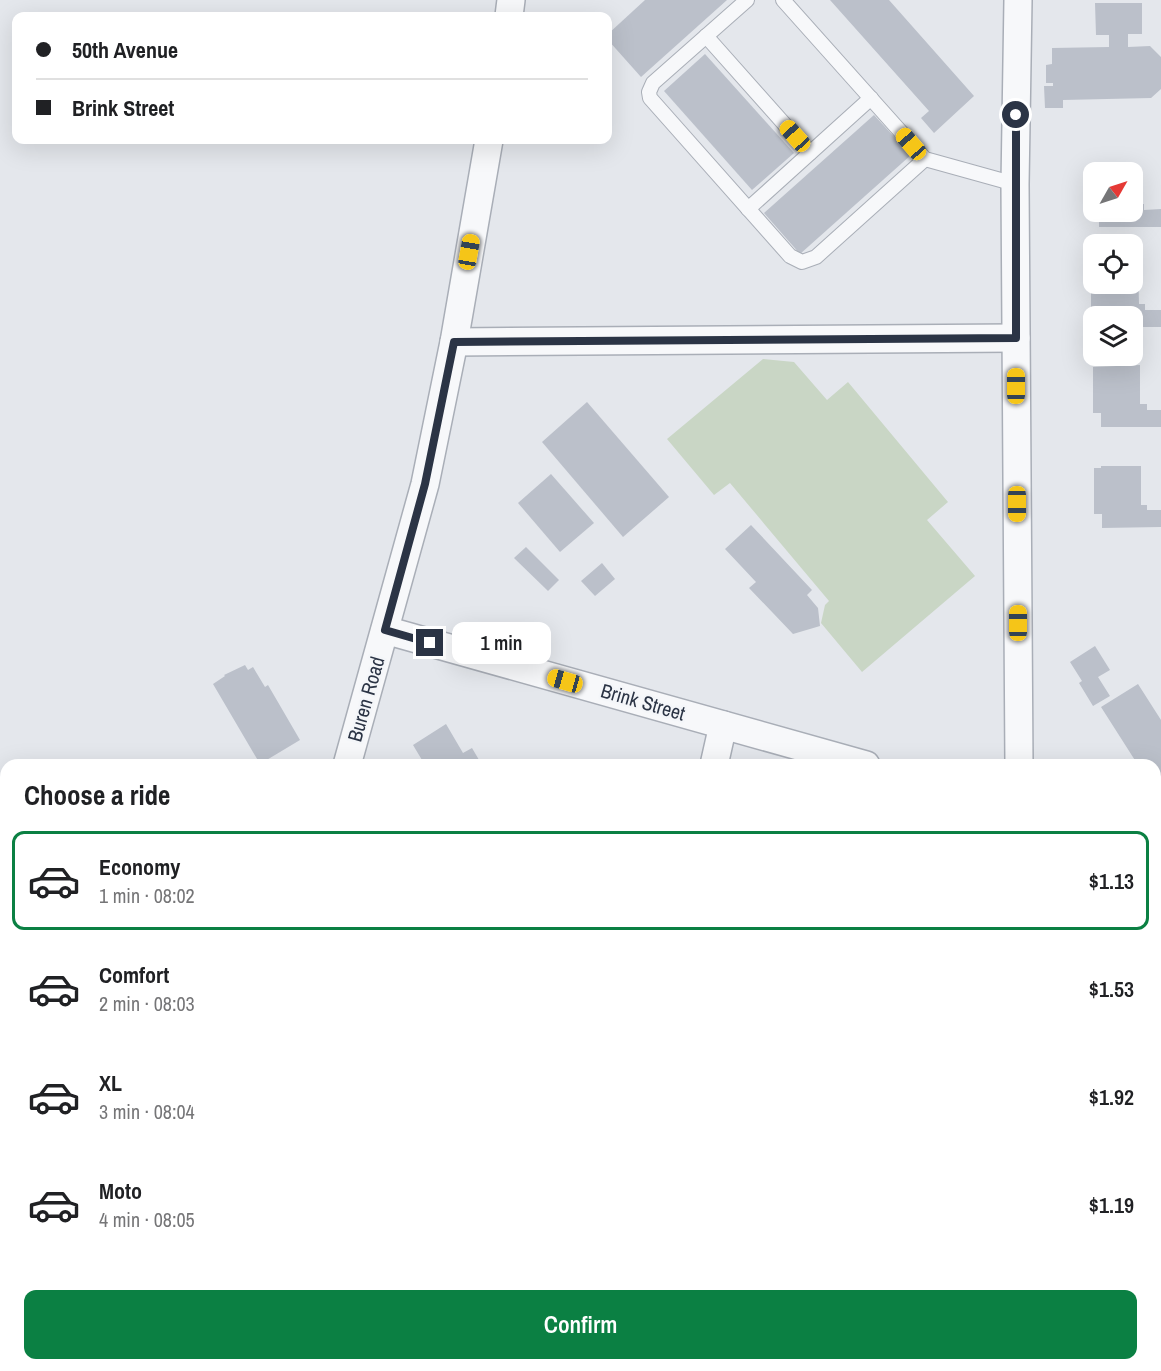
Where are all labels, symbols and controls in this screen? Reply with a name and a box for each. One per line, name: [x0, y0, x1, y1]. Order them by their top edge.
text: 50th Avenue: [72, 35, 178, 65]
text: Brink Street: [72, 93, 174, 123]
route start: [1002, 101, 1029, 128]
car: [776, 117, 814, 155]
car: [892, 125, 930, 163]
north arrow: [1083, 162, 1143, 222]
map controls: [1083, 162, 1143, 366]
car: [457, 233, 481, 271]
button: locate: [1083, 234, 1143, 294]
button: layers: [1083, 306, 1143, 366]
car: [1007, 368, 1025, 404]
car: [1008, 486, 1026, 522]
car: [1009, 605, 1027, 641]
callout: 1 min: [451, 622, 550, 664]
route end: [416, 629, 443, 656]
text: 1 min: [480, 629, 523, 656]
street label: Buren Road: [340, 653, 391, 745]
car: [545, 667, 585, 695]
street label: Brink Street: [598, 677, 689, 727]
text: Choose a ride: [24, 777, 170, 813]
text: Economy: [99, 852, 180, 882]
icon: car: [27, 854, 81, 908]
text: $1.13: [1089, 866, 1134, 896]
text: 1 min · 08:02: [99, 882, 195, 909]
text: Comfort: [99, 960, 169, 990]
icon: car: [27, 962, 81, 1016]
text: $1.53: [1089, 974, 1134, 1004]
text: 2 min · 08:03: [99, 990, 195, 1017]
text: XL: [99, 1068, 122, 1098]
icon: car: [27, 1070, 81, 1124]
text: $1.92: [1089, 1082, 1134, 1112]
text: 3 min · 08:04: [99, 1098, 195, 1125]
text: Moto: [99, 1176, 142, 1206]
icon: car: [27, 1178, 81, 1232]
text: $1.19: [1089, 1190, 1134, 1220]
text: 4 min · 08:05: [99, 1206, 195, 1233]
button: Confirm: [24, 1290, 1137, 1359]

